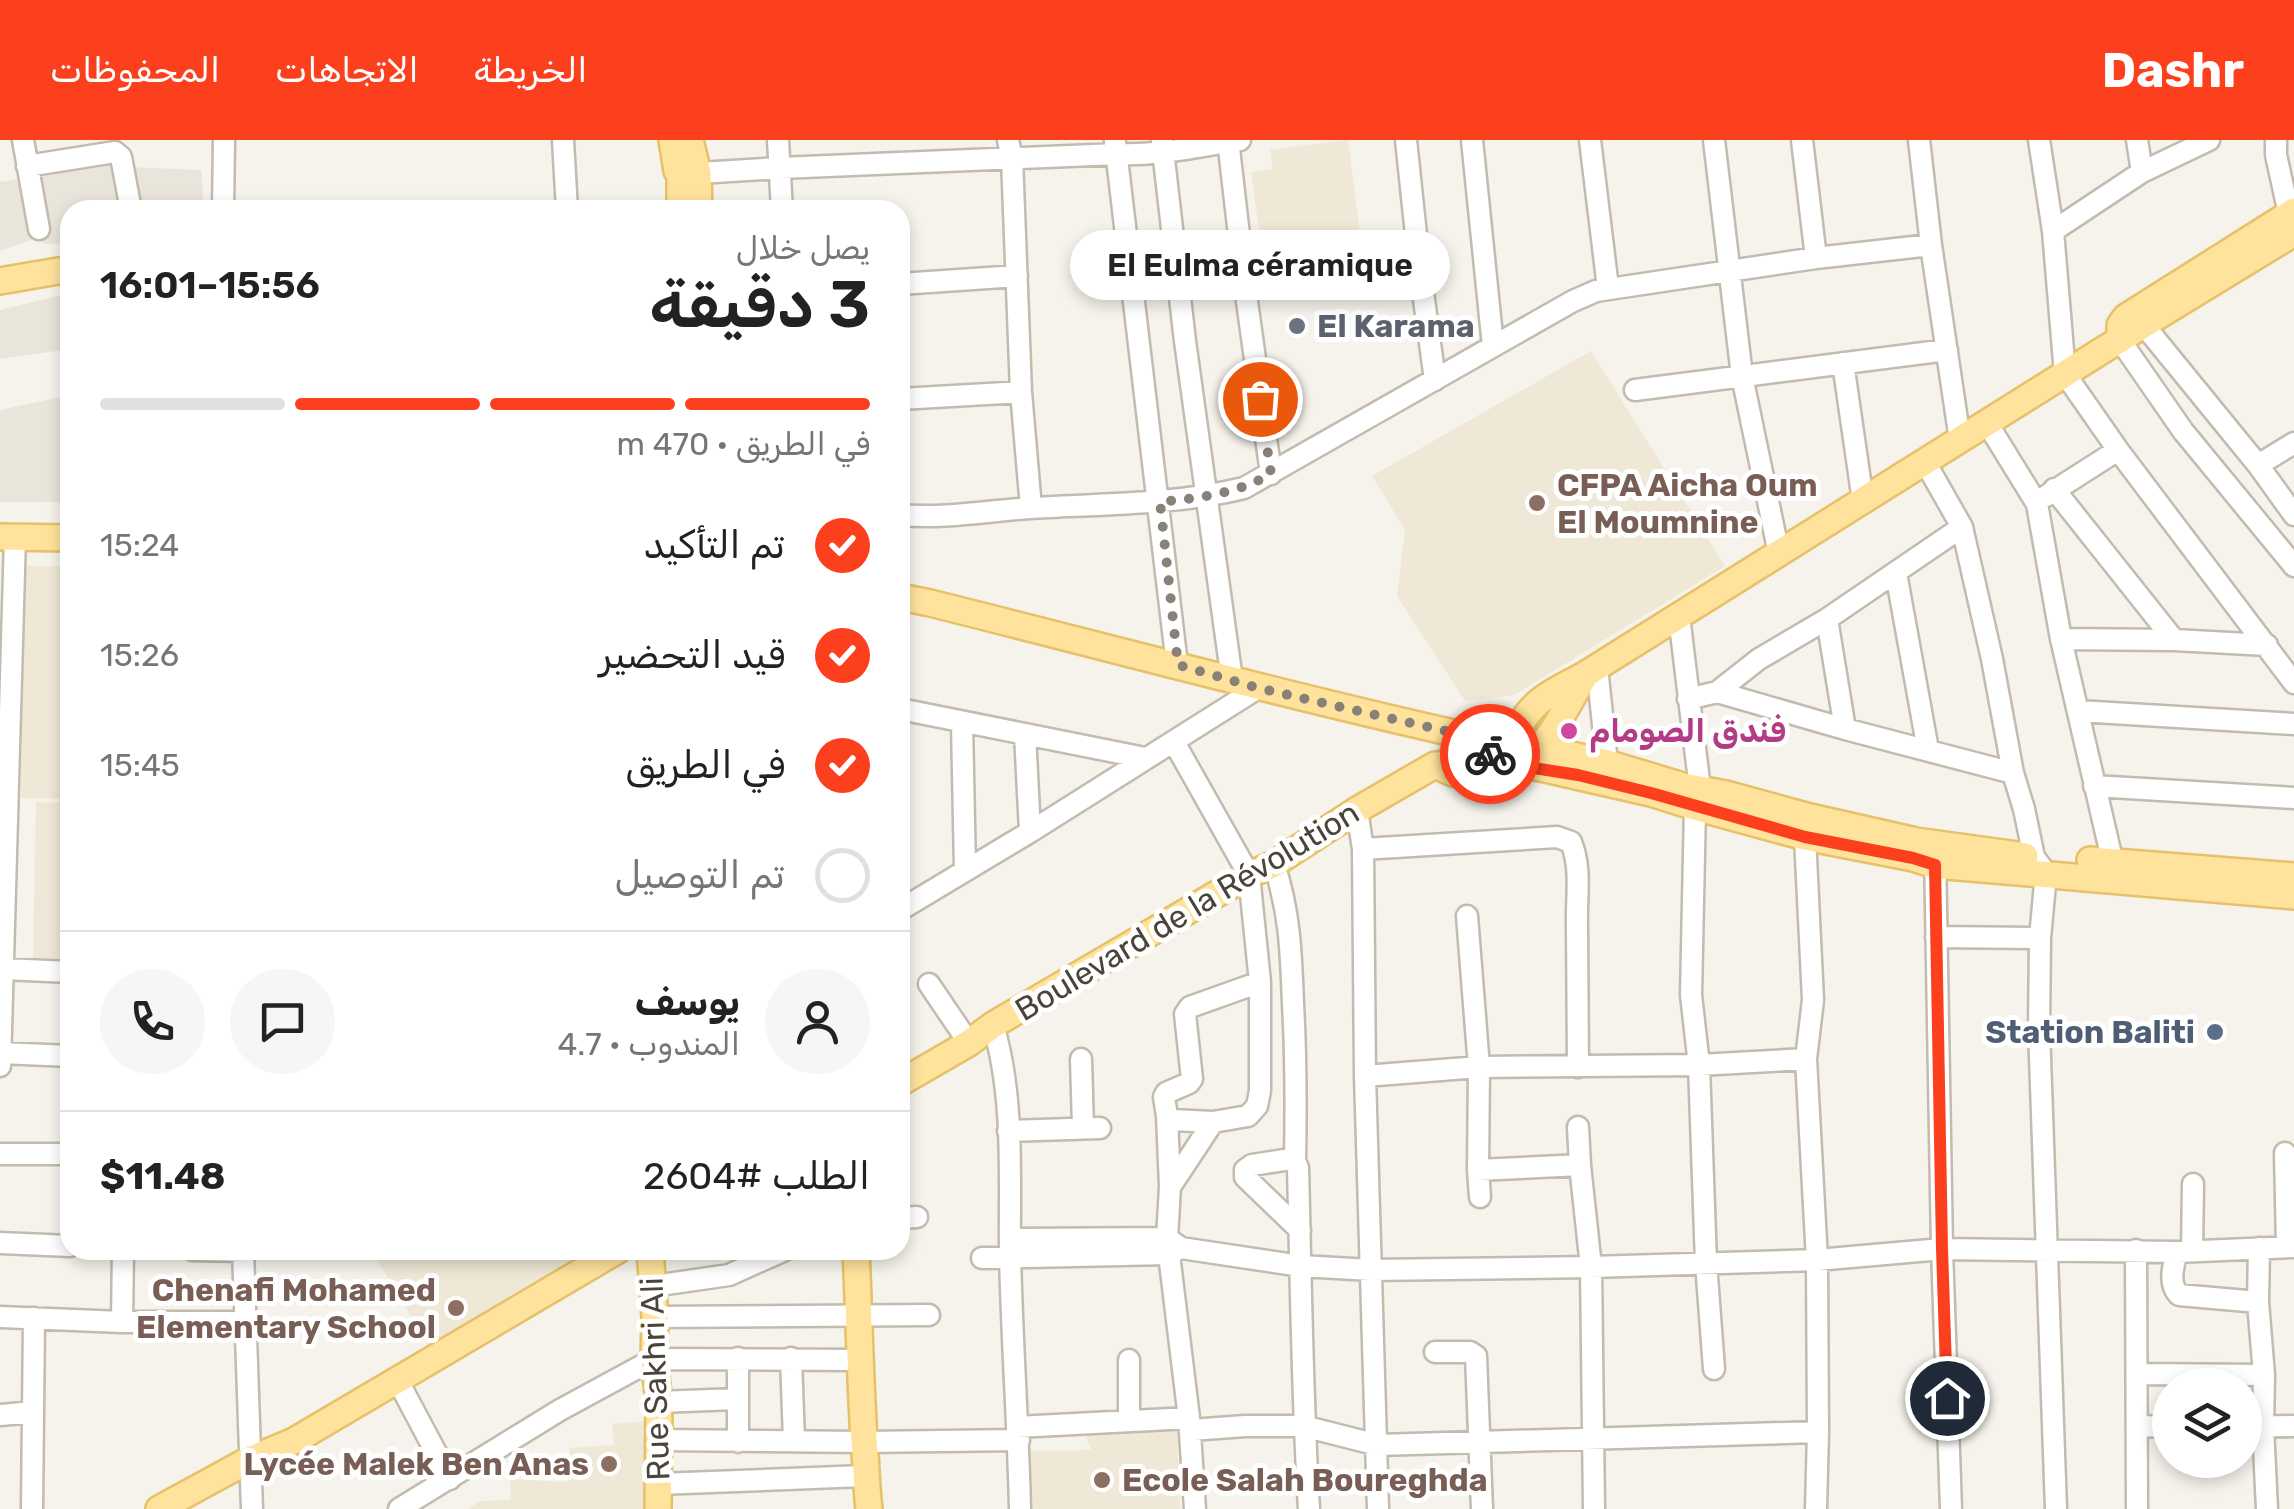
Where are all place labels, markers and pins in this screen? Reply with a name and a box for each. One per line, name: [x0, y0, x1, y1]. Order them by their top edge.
callout: El Eulma céramique: [1070, 229, 1450, 299]
place label: El Karama: [1317, 307, 1475, 345]
marker: El Karama: [1286, 315, 1308, 337]
pin: [1218, 357, 1303, 442]
place label: CFPA Aicha Oum El Moumnine: [1557, 466, 1818, 541]
marker: CFPA Aicha Oum El Moumnine: [1526, 492, 1548, 514]
place label: فندق الصومام: [1589, 712, 1786, 753]
marker: فندق الصومام: [1558, 720, 1580, 742]
place label: Station Baliti: [1985, 1013, 2195, 1051]
marker: Station Baliti: [2204, 1021, 2226, 1043]
place label: Chenafi Mohamed Elementary School: [136, 1271, 436, 1346]
marker: Chenafi Mohamed Elementary School: [445, 1297, 467, 1319]
pin: [1905, 1356, 1990, 1441]
place label: Lycée Malek Ben Anas: [243, 1445, 589, 1483]
marker: Lycée Malek Ben Anas: [598, 1453, 620, 1475]
place label: Ecole Salah Boureghda: [1122, 1461, 1488, 1499]
marker: Ecole Salah Boureghda: [1091, 1469, 1113, 1491]

